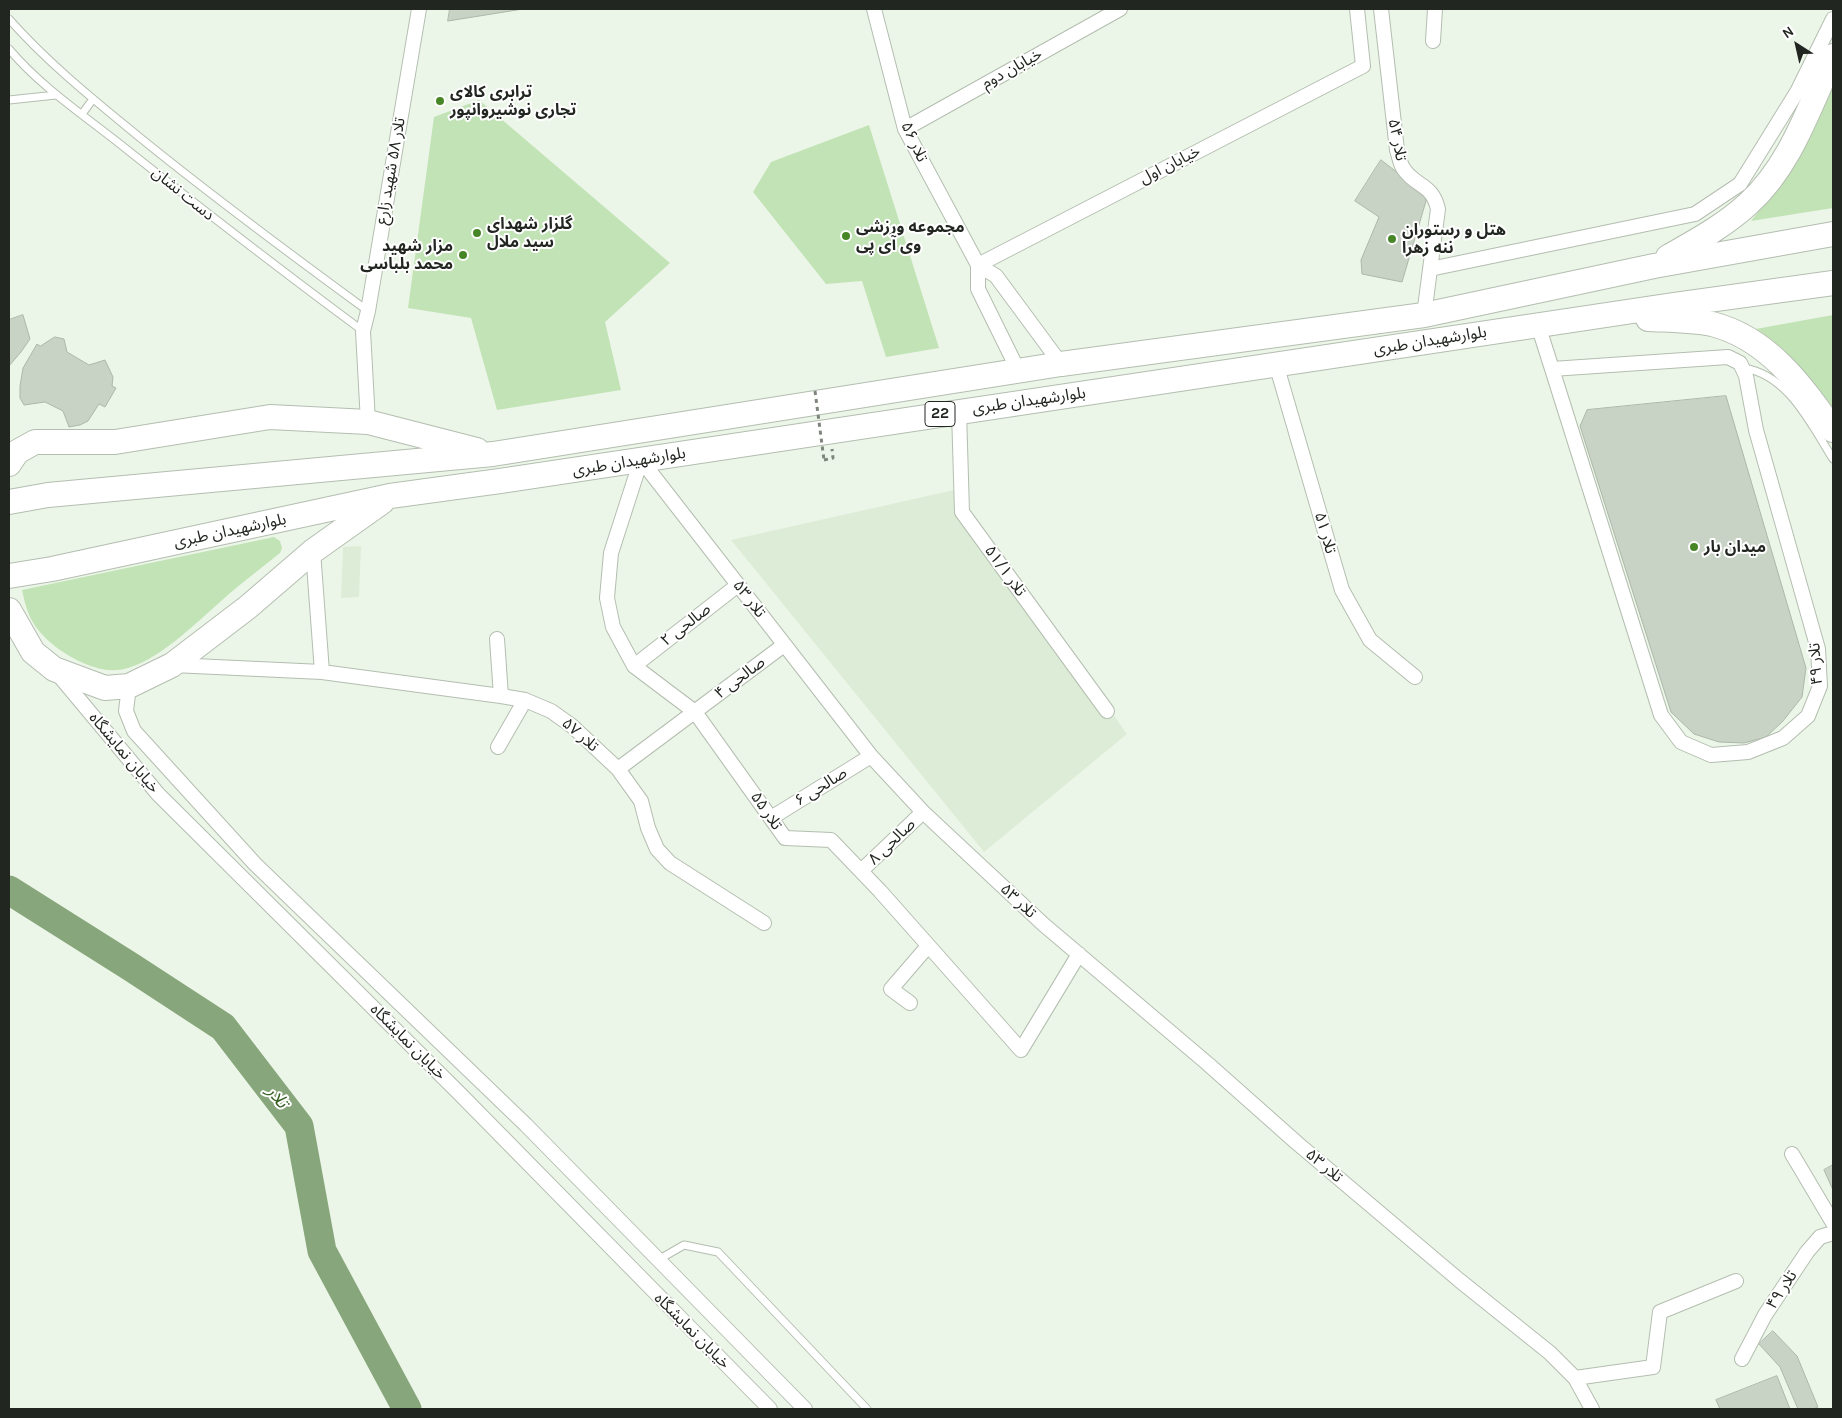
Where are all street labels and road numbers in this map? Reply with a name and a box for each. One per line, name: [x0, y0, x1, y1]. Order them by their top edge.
street label: خیابان دوم: [978, 45, 1046, 93]
street label: تلار ۵۸ شهید زارع: [372, 116, 410, 226]
street label: تلار ۵۴: [1384, 117, 1410, 163]
street label: تلار ۵۶: [896, 119, 932, 165]
street label: خیابان اول: [1136, 141, 1204, 189]
street label: دست نشان: [148, 163, 218, 225]
street label: بلوارشهیدان طبری: [1372, 323, 1488, 359]
street label: بلوارشهیدان طبری: [971, 384, 1087, 418]
road number: 22: [925, 402, 955, 426]
street label: بلوارشهیدان طبری: [571, 444, 687, 480]
street label: بلوارشهیدان طبری: [172, 510, 288, 552]
street label: تلار ۵۱: [1310, 510, 1340, 556]
street label: تلار ۵۱/۱: [980, 542, 1030, 600]
street label: تلار ۵۳: [728, 576, 770, 622]
street label: صالحی ۲: [657, 600, 715, 650]
street label: تلار ۴۹: [1805, 642, 1827, 686]
street label: صالحی ۴: [711, 653, 769, 703]
street label: خیابان نمایشگاه: [85, 709, 163, 797]
street label: تلار ۵۷: [558, 714, 602, 756]
street label: صالحی ۶: [791, 763, 851, 811]
street label: تلار ۵۵: [746, 788, 786, 834]
street label: صالحی ۸: [864, 815, 920, 869]
street label: تلار ۵۳: [996, 880, 1040, 922]
street label: خیابان نمایشگاه: [366, 1000, 450, 1084]
street label: تلار ۵۳: [1302, 1145, 1346, 1187]
street label: تلار ۴۹: [1762, 1267, 1802, 1313]
street label: خیابان نمایشگاه: [650, 1289, 734, 1373]

